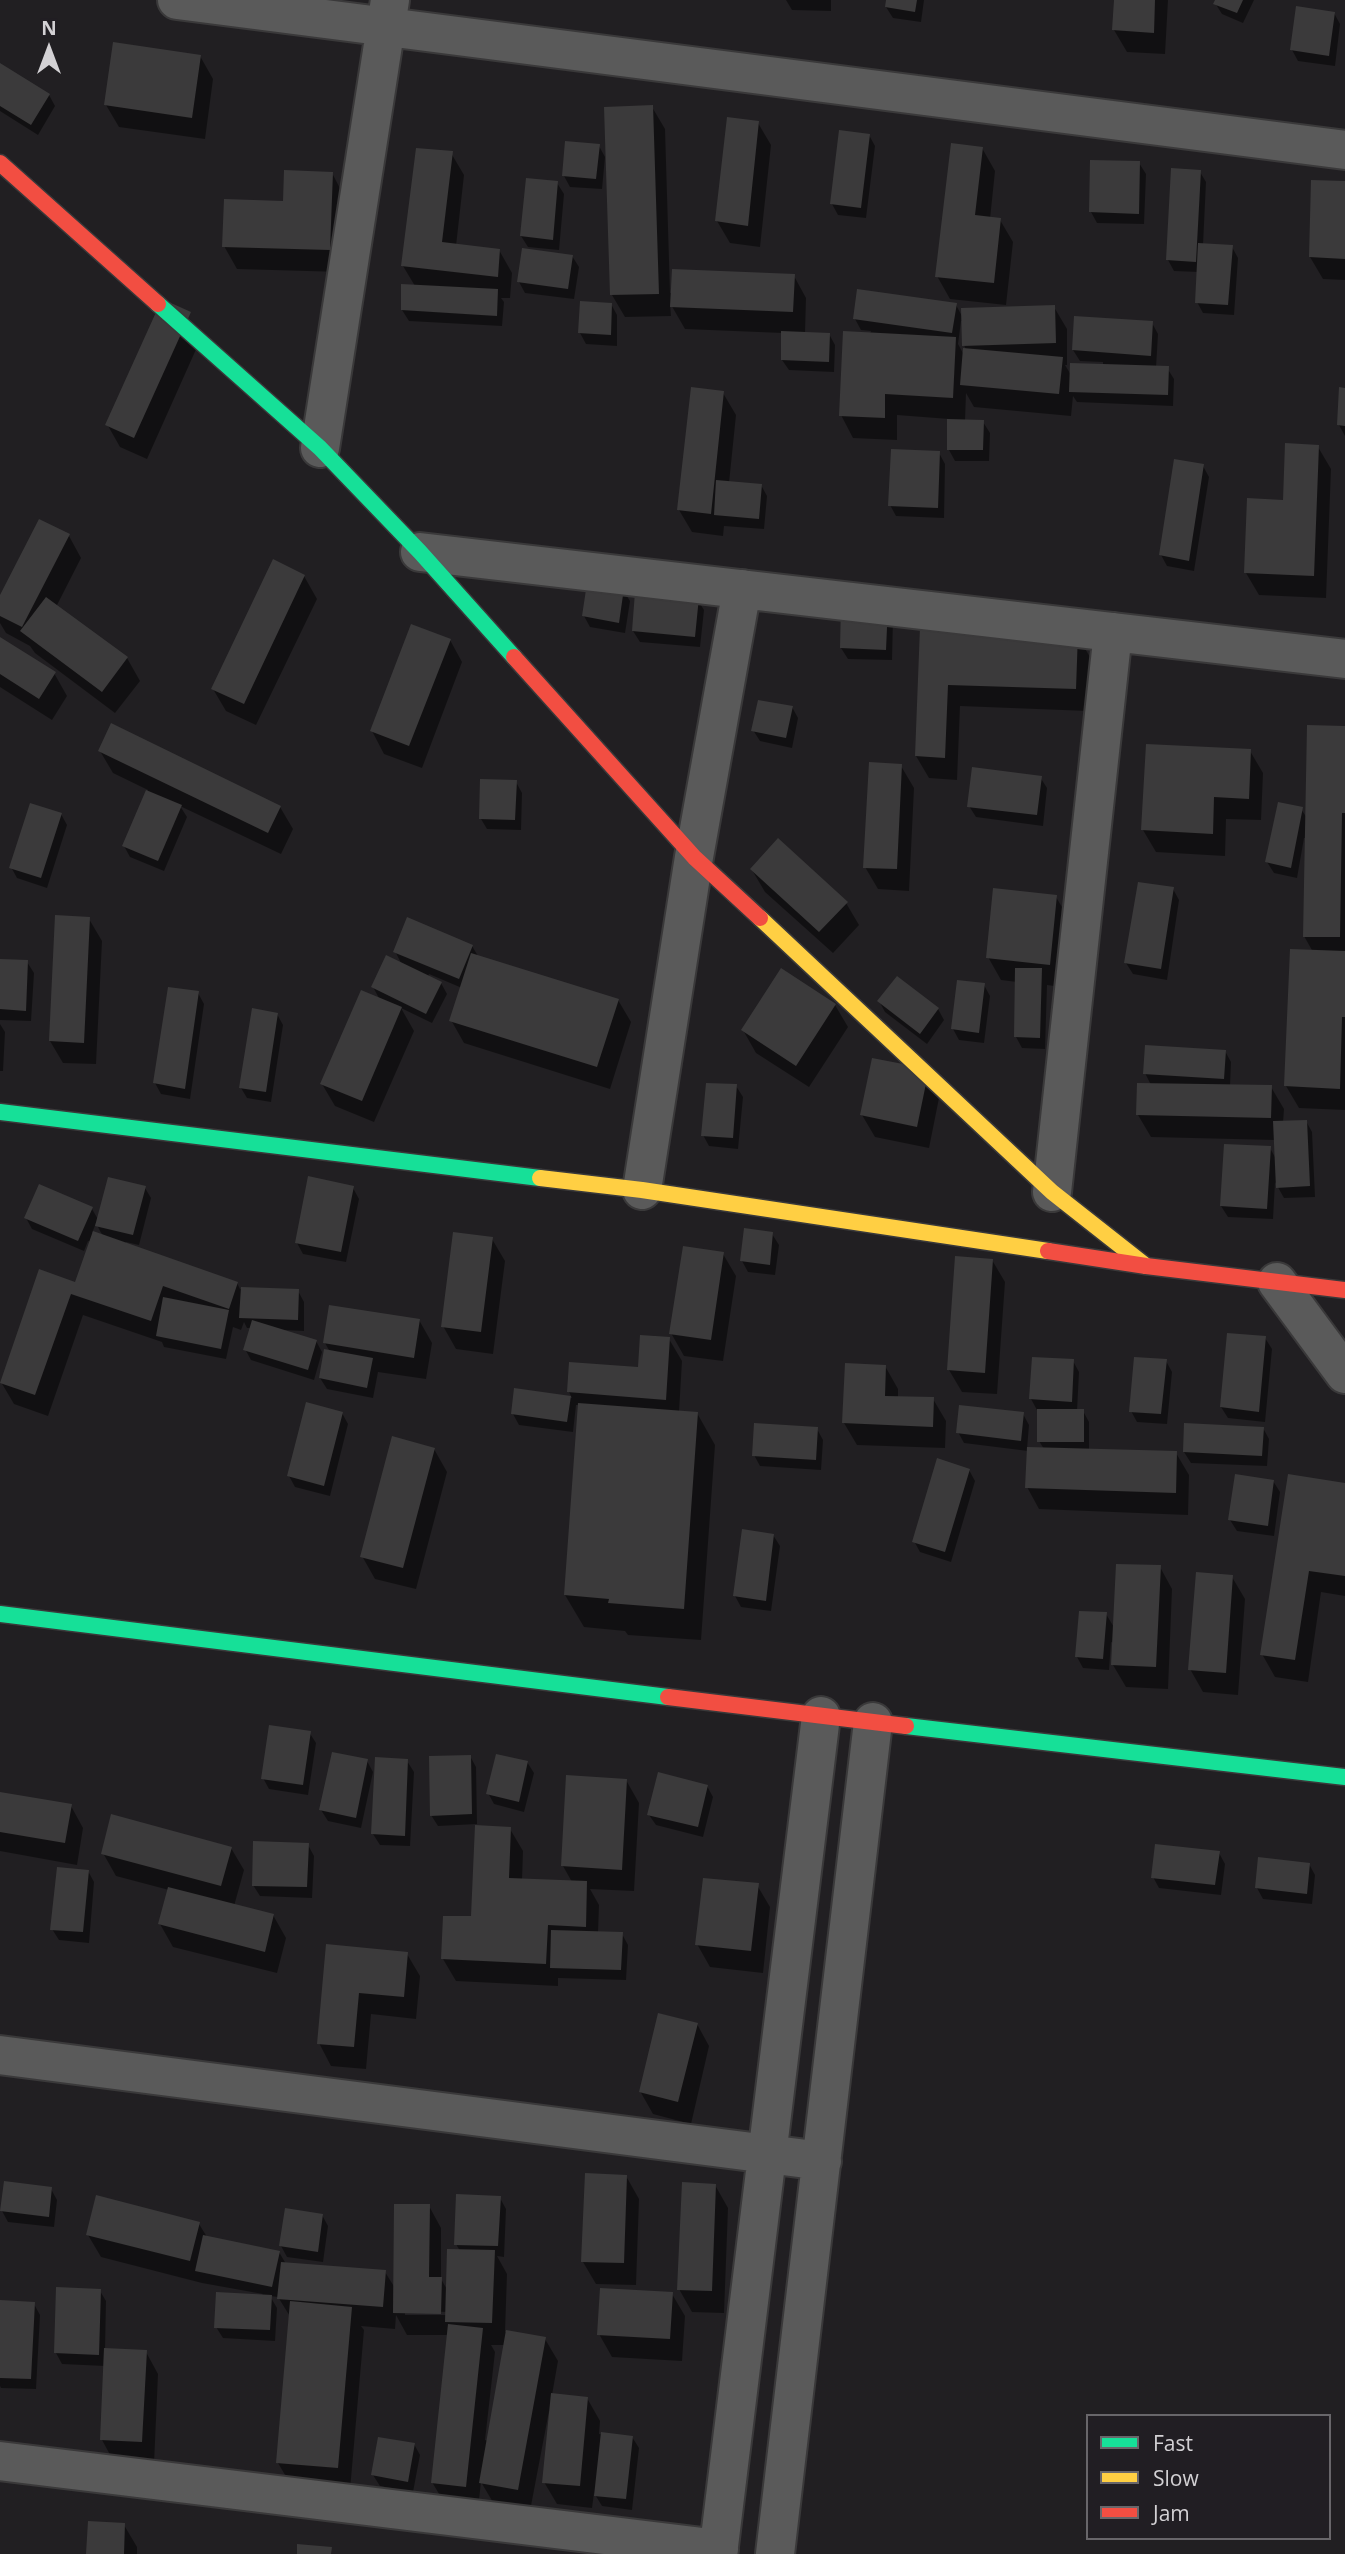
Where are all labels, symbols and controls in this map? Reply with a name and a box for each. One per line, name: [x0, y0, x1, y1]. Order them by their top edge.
north arrow: [14, 14, 84, 84]
text: N: [41, 15, 57, 41]
legend: [1086, 2414, 1331, 2540]
text: Fast: [1153, 2429, 1193, 2457]
text: Slow: [1153, 2464, 1199, 2492]
text: Jam: [1153, 2499, 1190, 2527]

